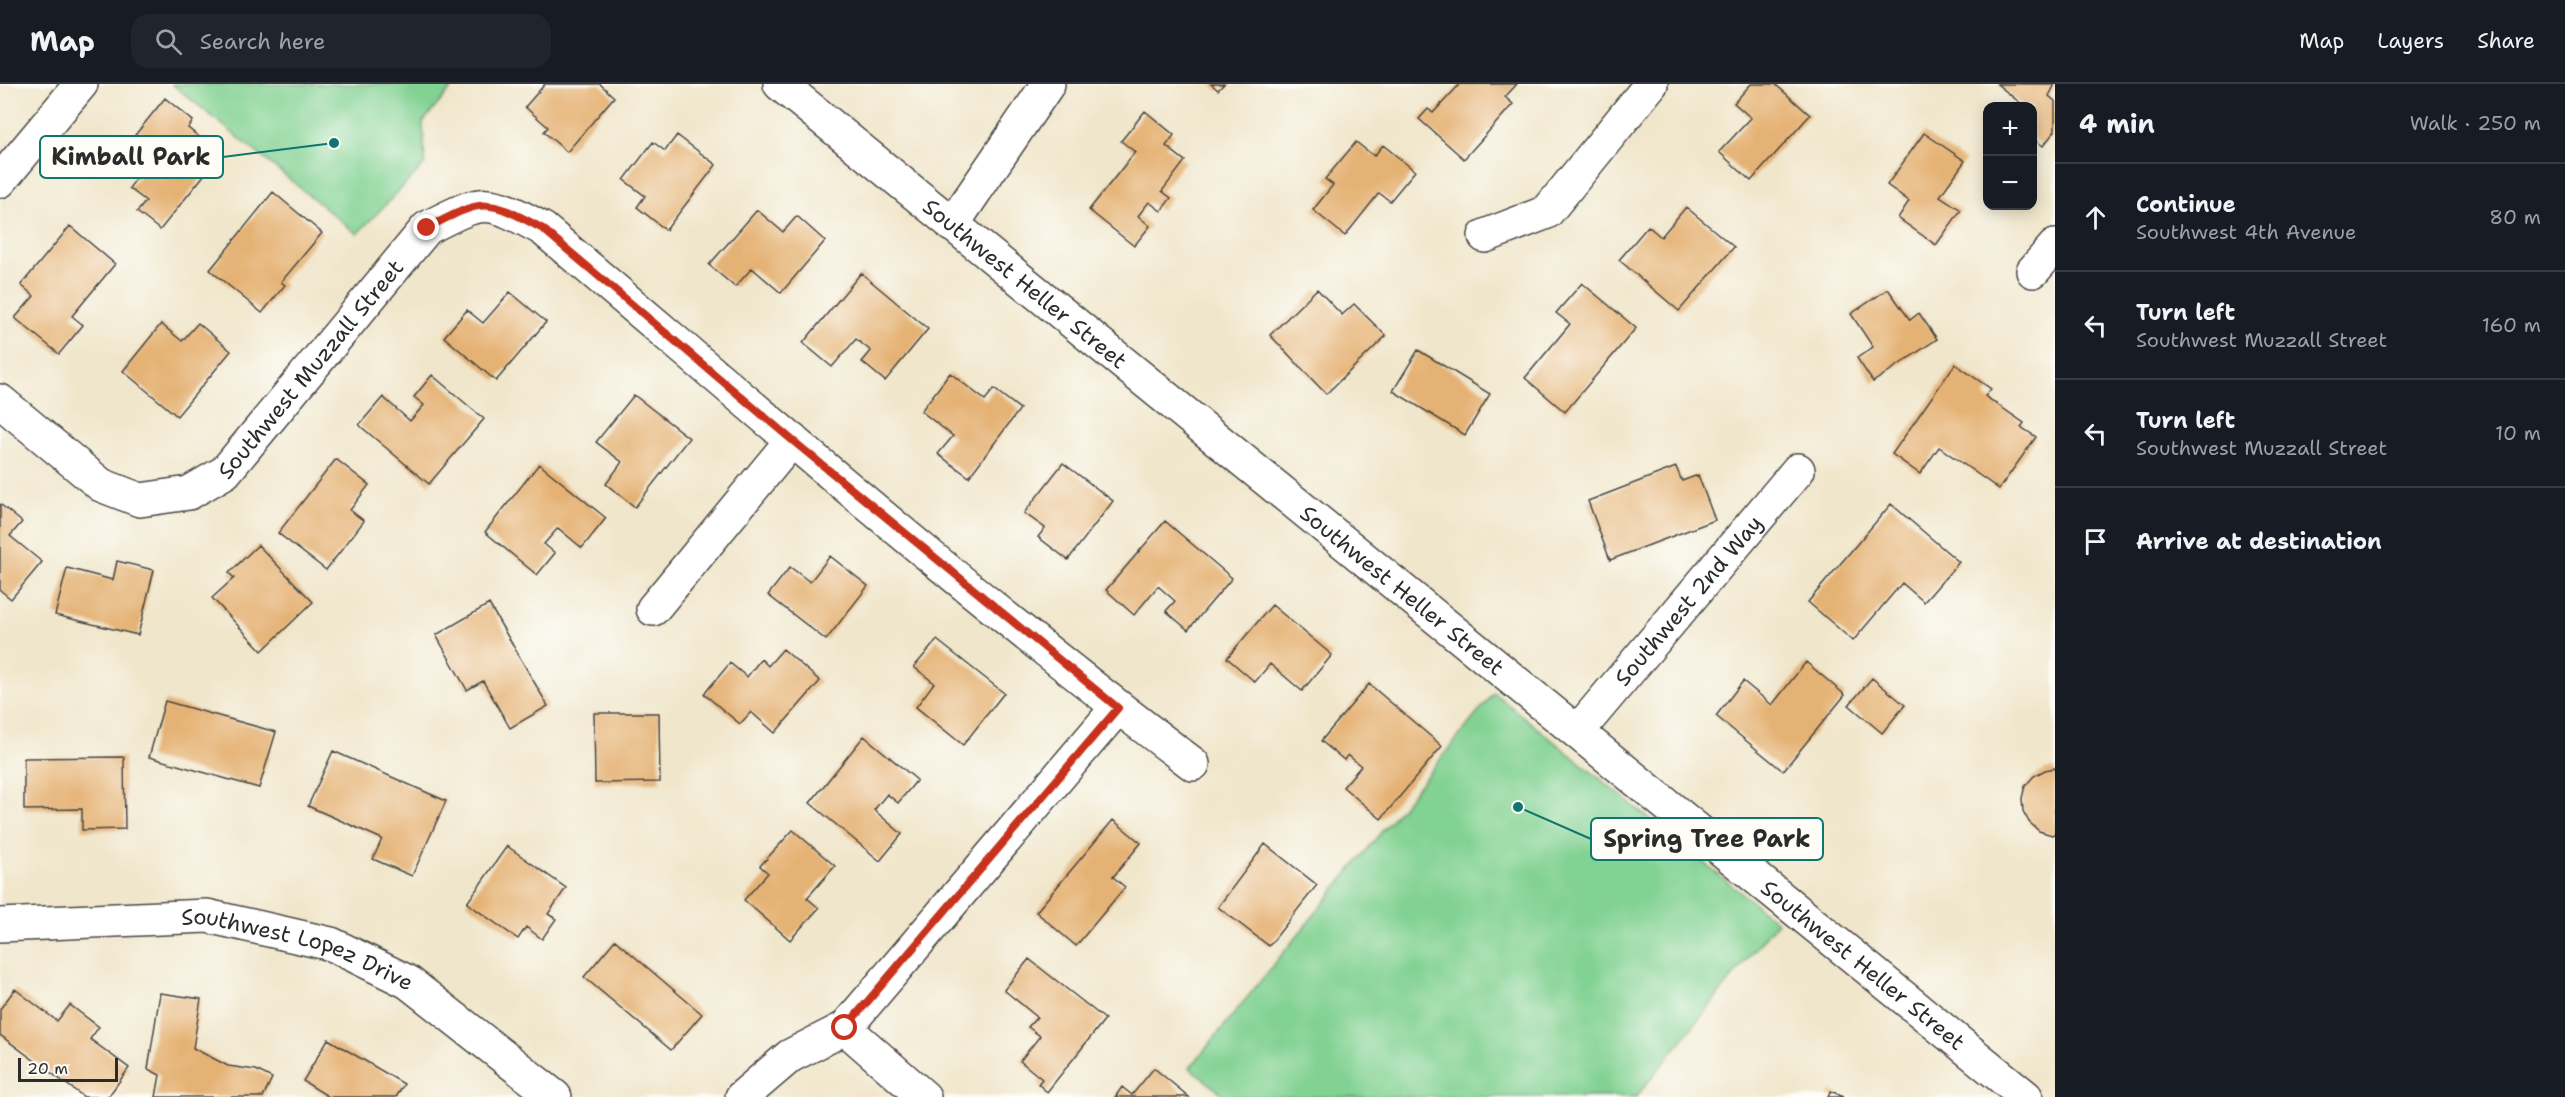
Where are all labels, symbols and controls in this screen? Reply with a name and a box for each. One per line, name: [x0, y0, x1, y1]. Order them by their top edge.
search box: [131, 14, 551, 68]
text: Map: [30, 22, 95, 60]
icon: search: [152, 25, 185, 58]
text: Search here: [200, 27, 325, 56]
text: Map: [2299, 27, 2344, 55]
text: Layers: [2377, 27, 2444, 55]
text: Share: [2477, 27, 2535, 55]
map controls: [1983, 102, 2037, 210]
button: +: [1983, 102, 2037, 156]
text: 4 min: [2079, 106, 2155, 141]
text: Walk · 250 m: [2410, 110, 2541, 136]
callout: Kimball Park: [40, 136, 223, 178]
text: Kimball Park: [51, 141, 211, 173]
button: −: [1983, 156, 2037, 210]
text: Continue: [2136, 190, 2236, 219]
street label: Southwest Heller Street: [917, 192, 1133, 375]
icon: ahead: [2079, 201, 2112, 234]
text: 80 m: [2489, 204, 2541, 230]
route end: [413, 214, 439, 240]
text: Southwest 4th Avenue: [2136, 219, 2356, 245]
street label: Southwest Muzzall Street: [211, 254, 410, 485]
text: Turn left: [2136, 298, 2235, 327]
icon: left: [2079, 309, 2112, 342]
text: 160 m: [2482, 312, 2541, 338]
text: Southwest Muzzall Street: [2136, 327, 2387, 353]
text: Turn left: [2136, 406, 2235, 435]
icon: left: [2079, 417, 2112, 450]
text: 10 m: [2495, 420, 2541, 446]
text: Southwest Muzzall Street: [2136, 435, 2387, 461]
street label: Southwest Heller Street: [1294, 499, 1510, 682]
street label: Southwest 2nd Way: [1608, 509, 1769, 692]
icon: arrive: [2079, 525, 2112, 558]
text: Arrive at destination: [2136, 527, 2382, 556]
callout: Spring Tree Park: [1591, 818, 1823, 860]
text: Spring Tree Park: [1603, 823, 1811, 855]
street label: Southwest Heller Street: [1755, 873, 1971, 1057]
street label: Southwest Lopez Drive: [181, 902, 418, 997]
route start: [831, 1014, 857, 1040]
scale bar: [18, 1055, 118, 1082]
text: 20 m: [27, 1058, 68, 1079]

